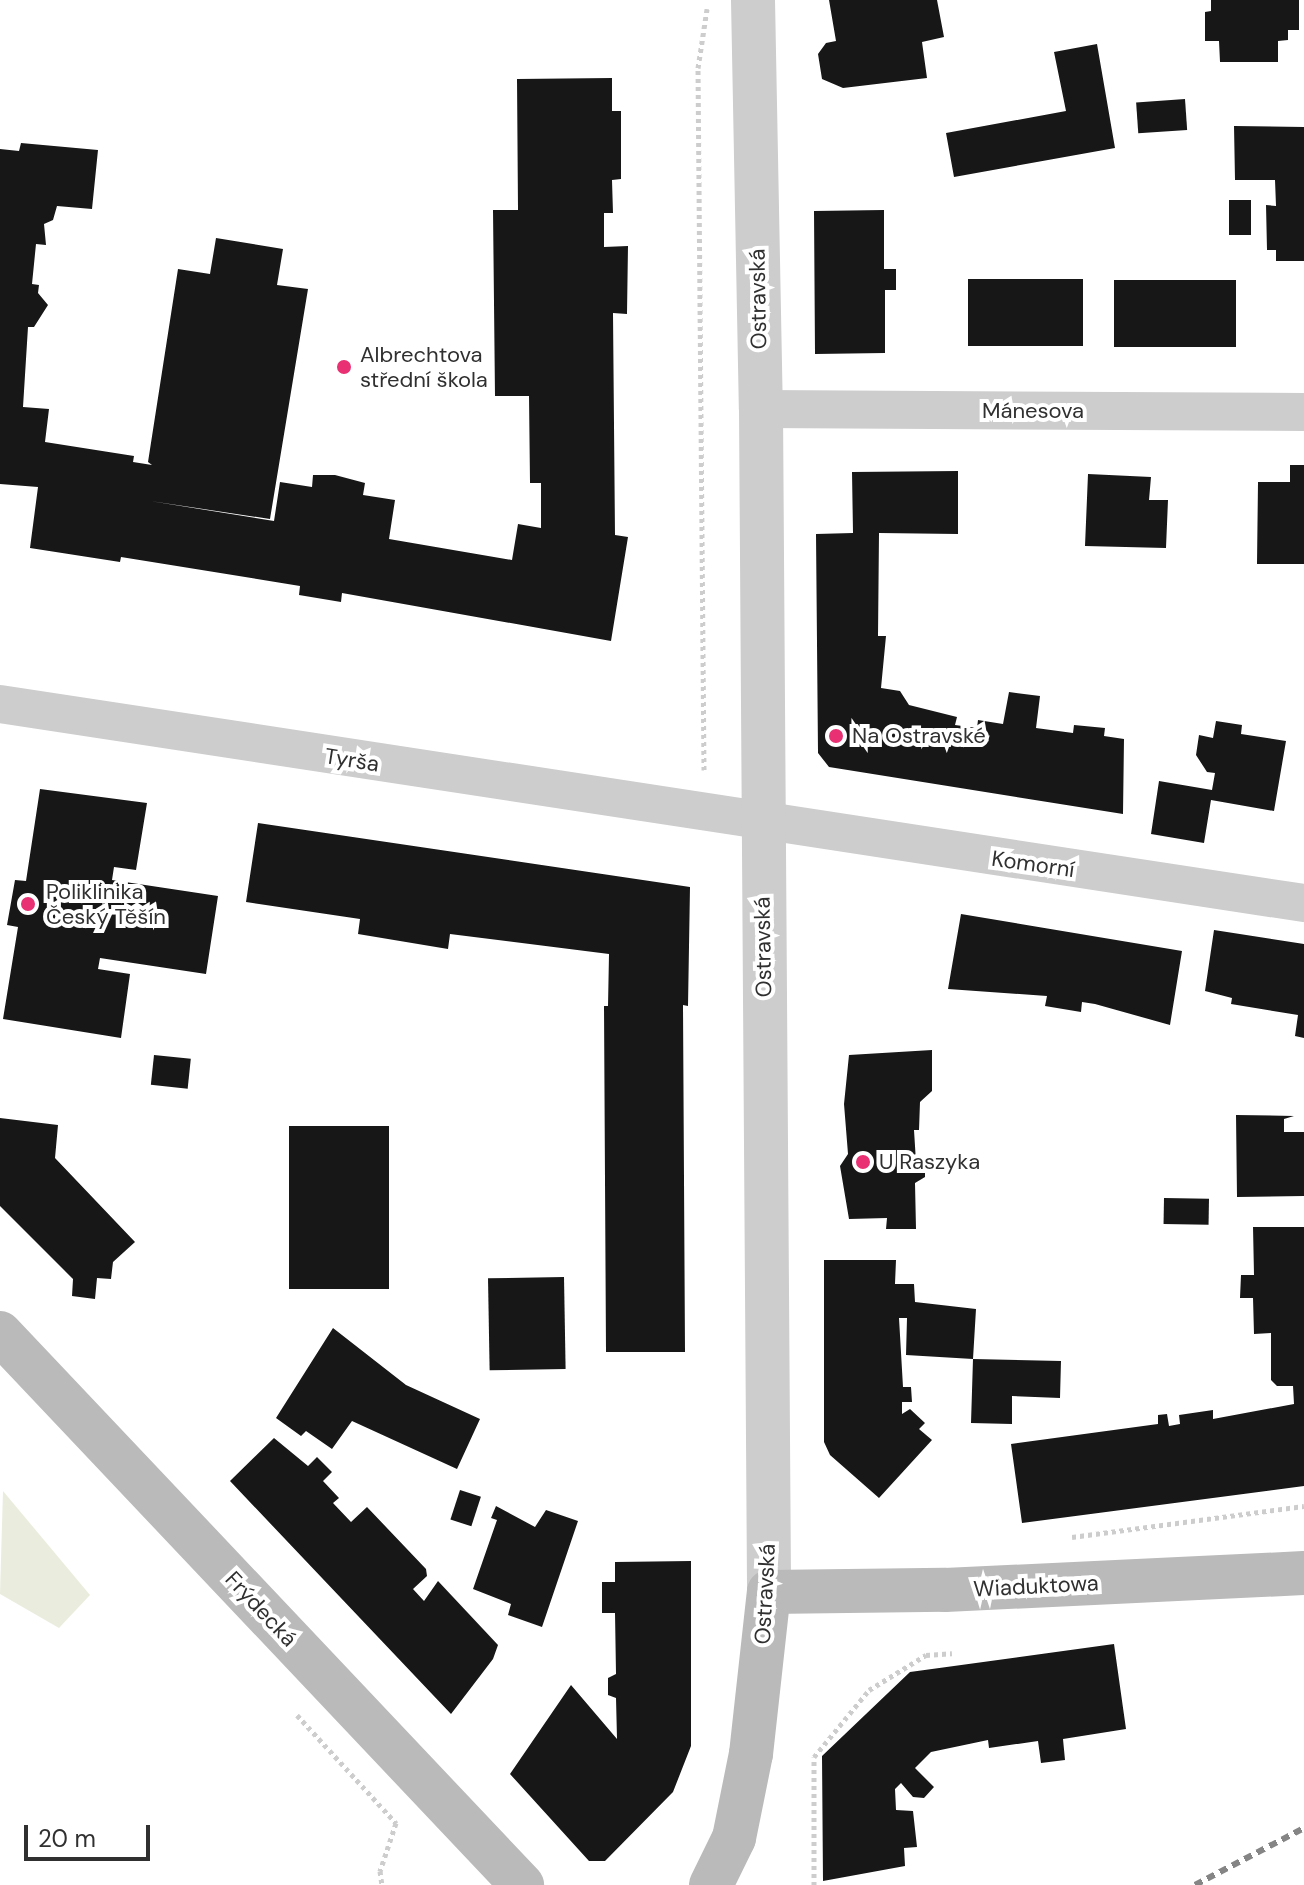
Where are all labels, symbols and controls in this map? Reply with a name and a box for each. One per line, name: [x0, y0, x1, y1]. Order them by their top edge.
street label: Ostravská: [744, 248, 772, 350]
place label: Albrechtova střední škola: [360, 341, 488, 392]
marker: Albrechtova střední škola: [335, 358, 353, 376]
street label: Mánesova: [982, 398, 1084, 424]
place label: Na Ostravské: [852, 723, 986, 749]
marker: Na Ostravské: [827, 727, 845, 745]
street label: Tyrša: [323, 743, 381, 777]
street label: Komorní: [990, 845, 1076, 883]
place label: Poliklinika Český Těšín: [46, 878, 166, 930]
marker: Poliklinika Český Těšín: [17, 893, 39, 915]
street label: Ostravská: [749, 896, 777, 998]
place label: U Raszyka: [879, 1149, 980, 1175]
marker: U Raszyka: [854, 1153, 872, 1171]
street label: Ostravská: [749, 1543, 781, 1645]
street label: Frýdecká: [220, 1566, 302, 1652]
street label: Wiaduktowa: [973, 1570, 1099, 1602]
scale bar: [28, 1809, 154, 1859]
text: 20 m: [38, 1823, 96, 1854]

